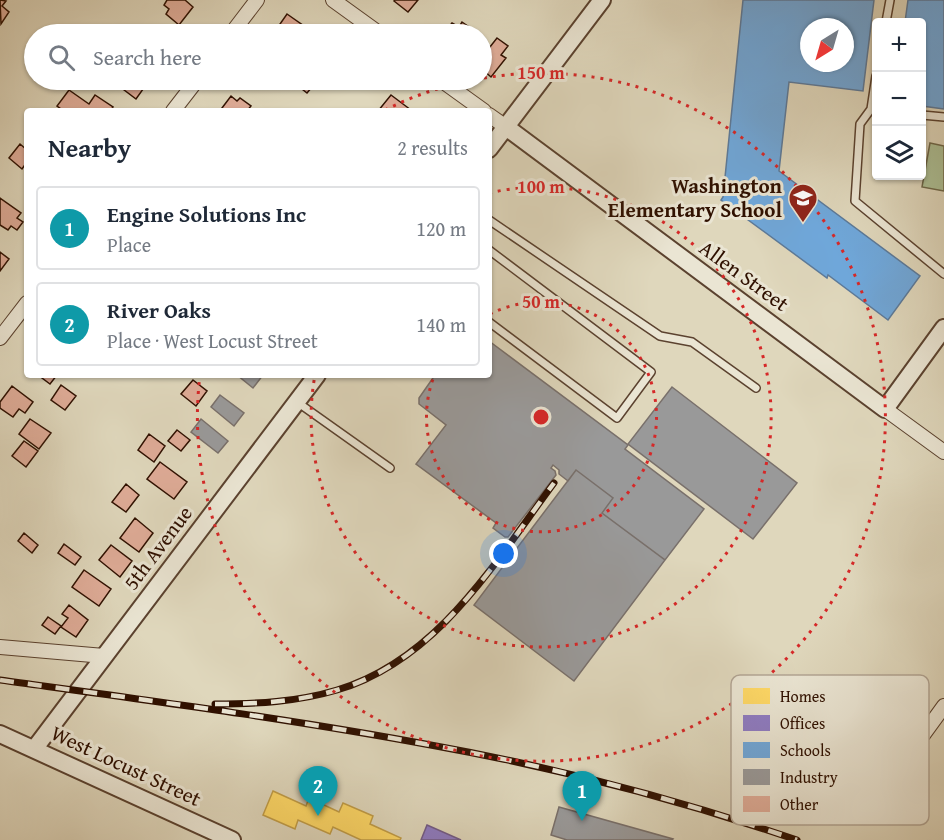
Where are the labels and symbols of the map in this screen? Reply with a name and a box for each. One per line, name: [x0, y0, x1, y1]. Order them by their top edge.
north arrow: [800, 18, 854, 72]
text: 150 m: [517, 59, 565, 86]
place label: Washington Elementary School: [608, 170, 783, 225]
text: 100 m: [517, 173, 565, 200]
school or university icon: Washington Elementary School: [787, 182, 819, 224]
street label: Allen Street: [693, 233, 796, 319]
text: 50 m: [522, 288, 561, 315]
centre of rings: [531, 407, 551, 427]
street label: 5th Avenue: [116, 499, 200, 596]
your location: [489, 539, 518, 568]
legend: [731, 675, 929, 825]
text: Homes: [780, 684, 826, 708]
text: Offices: [780, 711, 825, 735]
street label: West Locust Street: [46, 717, 207, 814]
text: Schools: [780, 738, 831, 762]
text: Industry: [780, 765, 838, 789]
pin: 2: [298, 766, 338, 816]
pin: 1: [562, 772, 602, 821]
text: Other: [780, 792, 819, 816]

